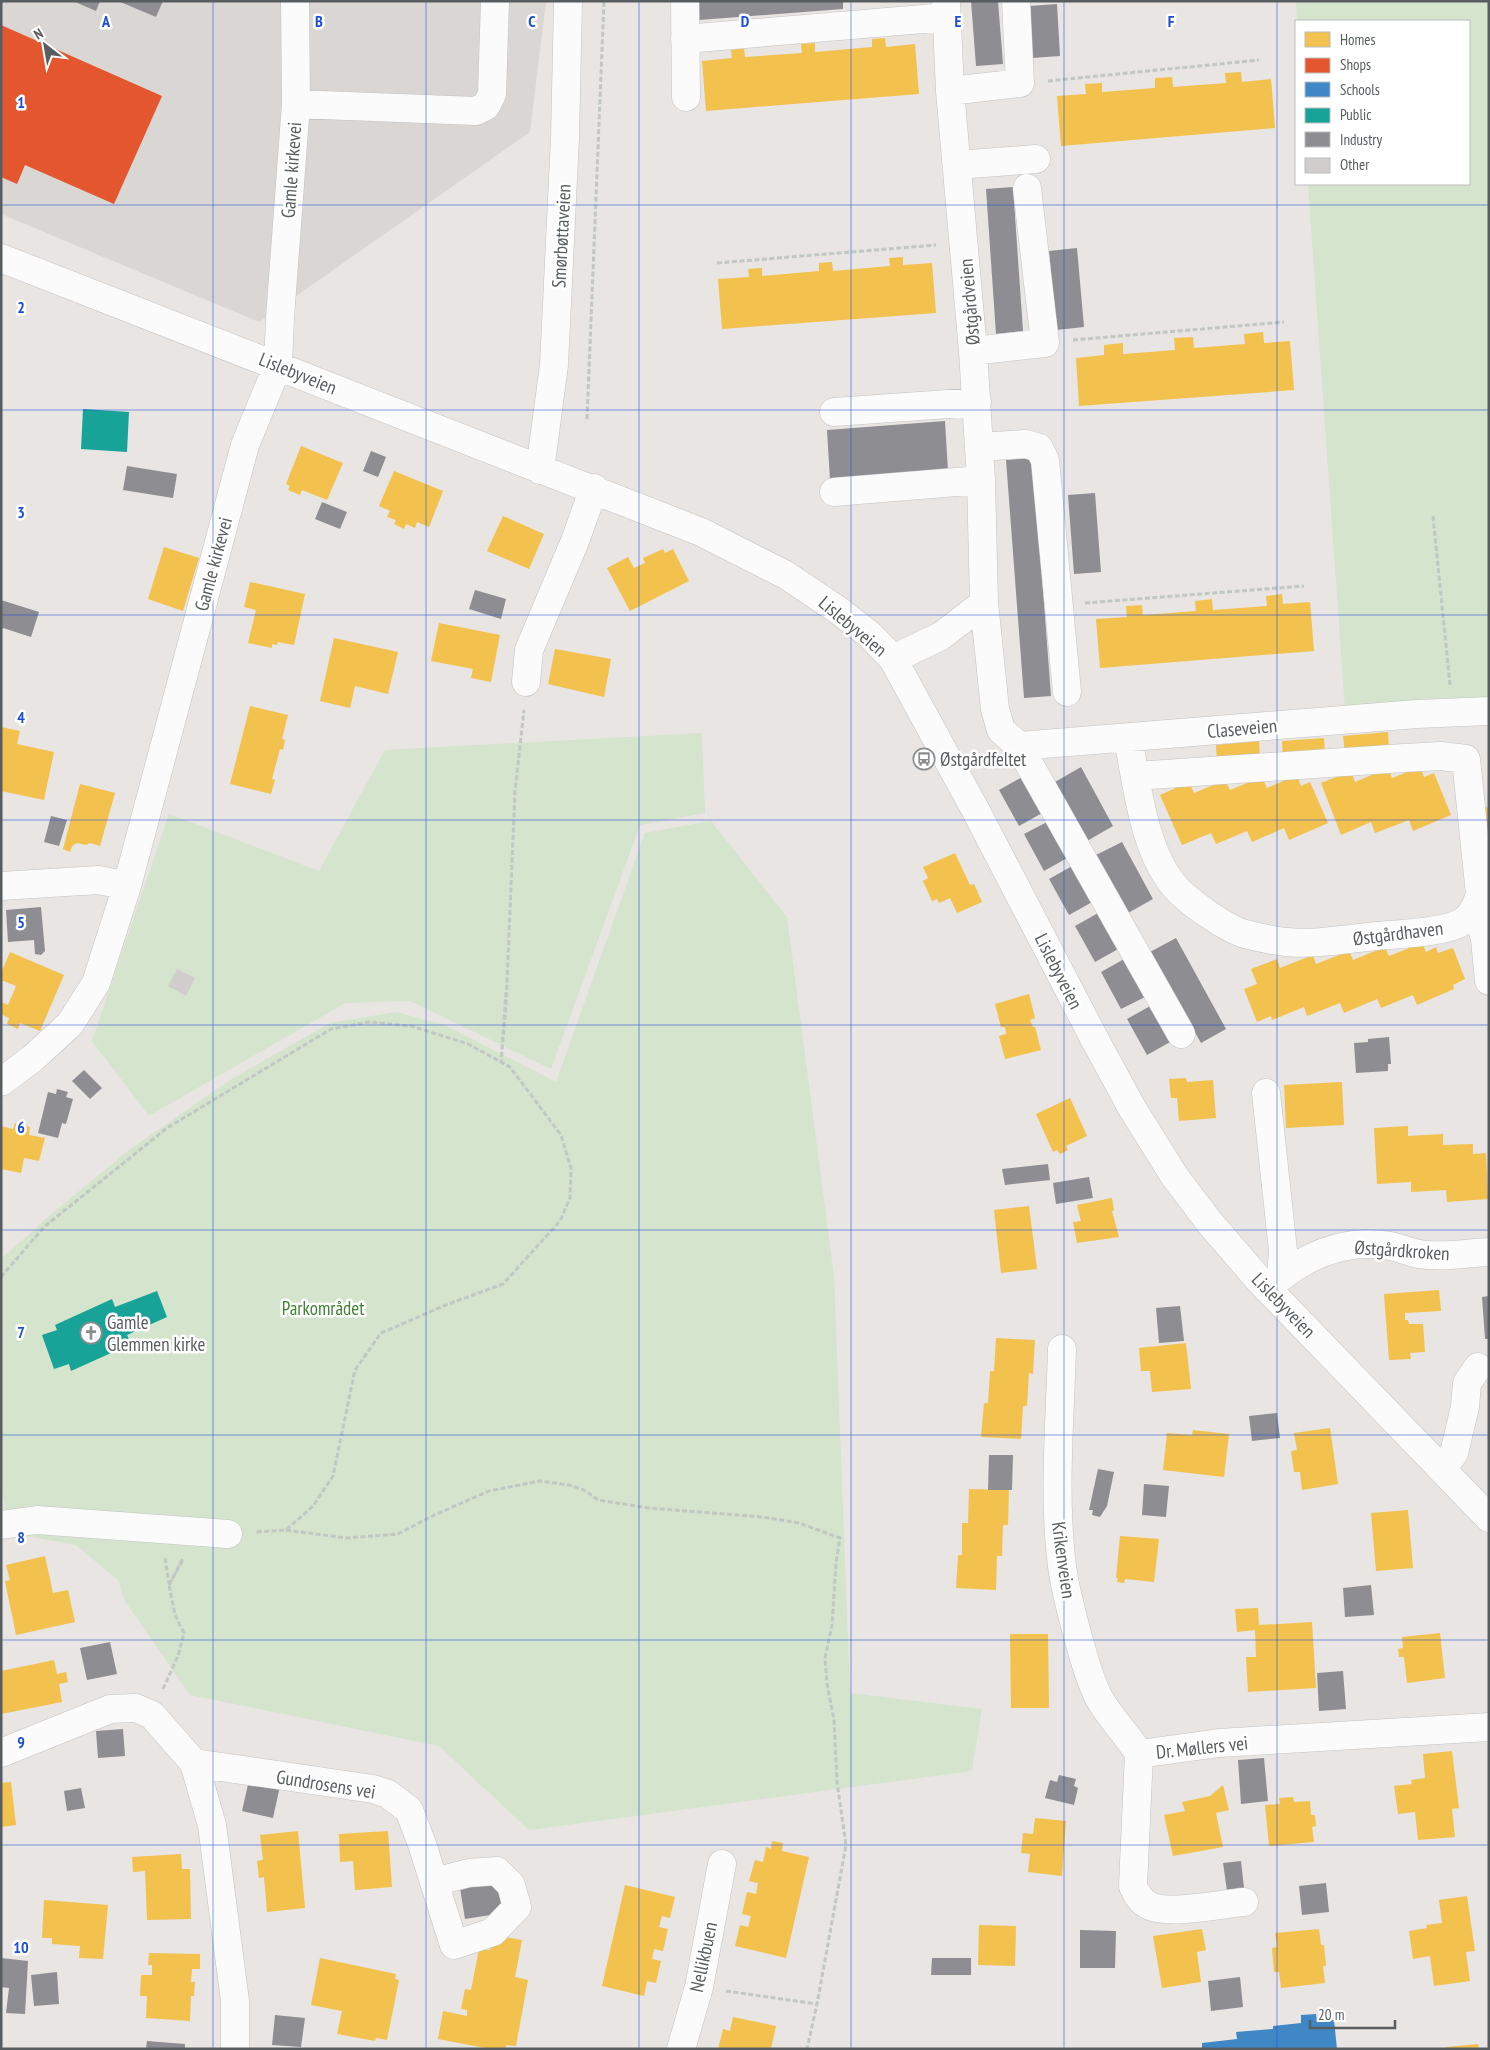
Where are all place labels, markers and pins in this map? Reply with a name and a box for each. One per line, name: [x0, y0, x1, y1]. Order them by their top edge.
bus stop icon: Østgårdfeltet: [912, 747, 936, 771]
place label: Østgårdfeltet: [940, 747, 1027, 771]
place label: Gamle Glemmen kirke: [107, 1310, 205, 1356]
church icon: Gamle Glemmen kirke: [79, 1321, 103, 1345]

